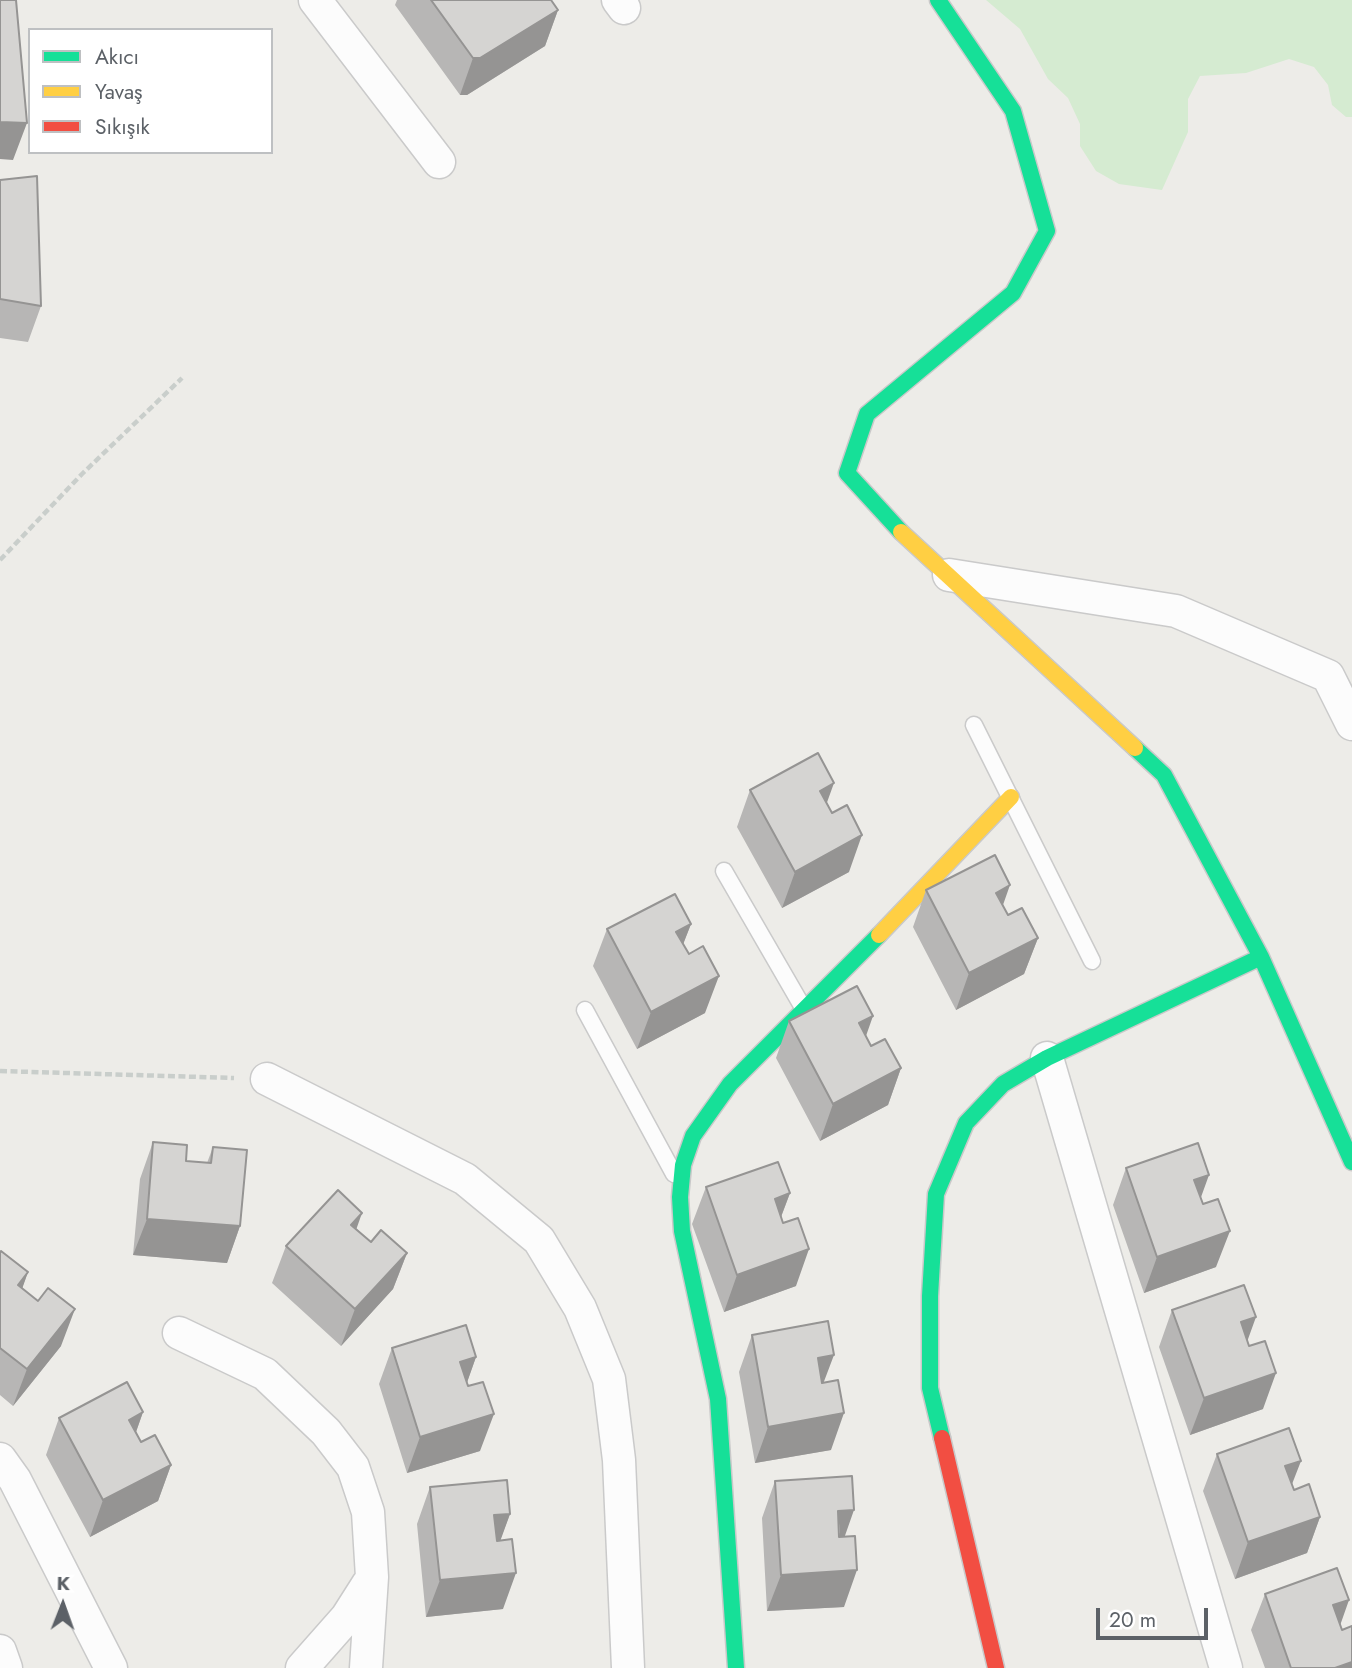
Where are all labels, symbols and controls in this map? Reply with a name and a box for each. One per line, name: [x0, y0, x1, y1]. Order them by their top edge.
legend: [28, 28, 273, 154]
text: Akıcı: [95, 42, 139, 72]
text: Yavaş: [95, 77, 142, 107]
text: Sıkışık: [95, 112, 150, 142]
north arrow: [28, 1570, 98, 1640]
text: K: [57, 1570, 70, 1597]
scale bar: [1100, 1594, 1212, 1638]
text: 20 m: [1109, 1605, 1156, 1635]

